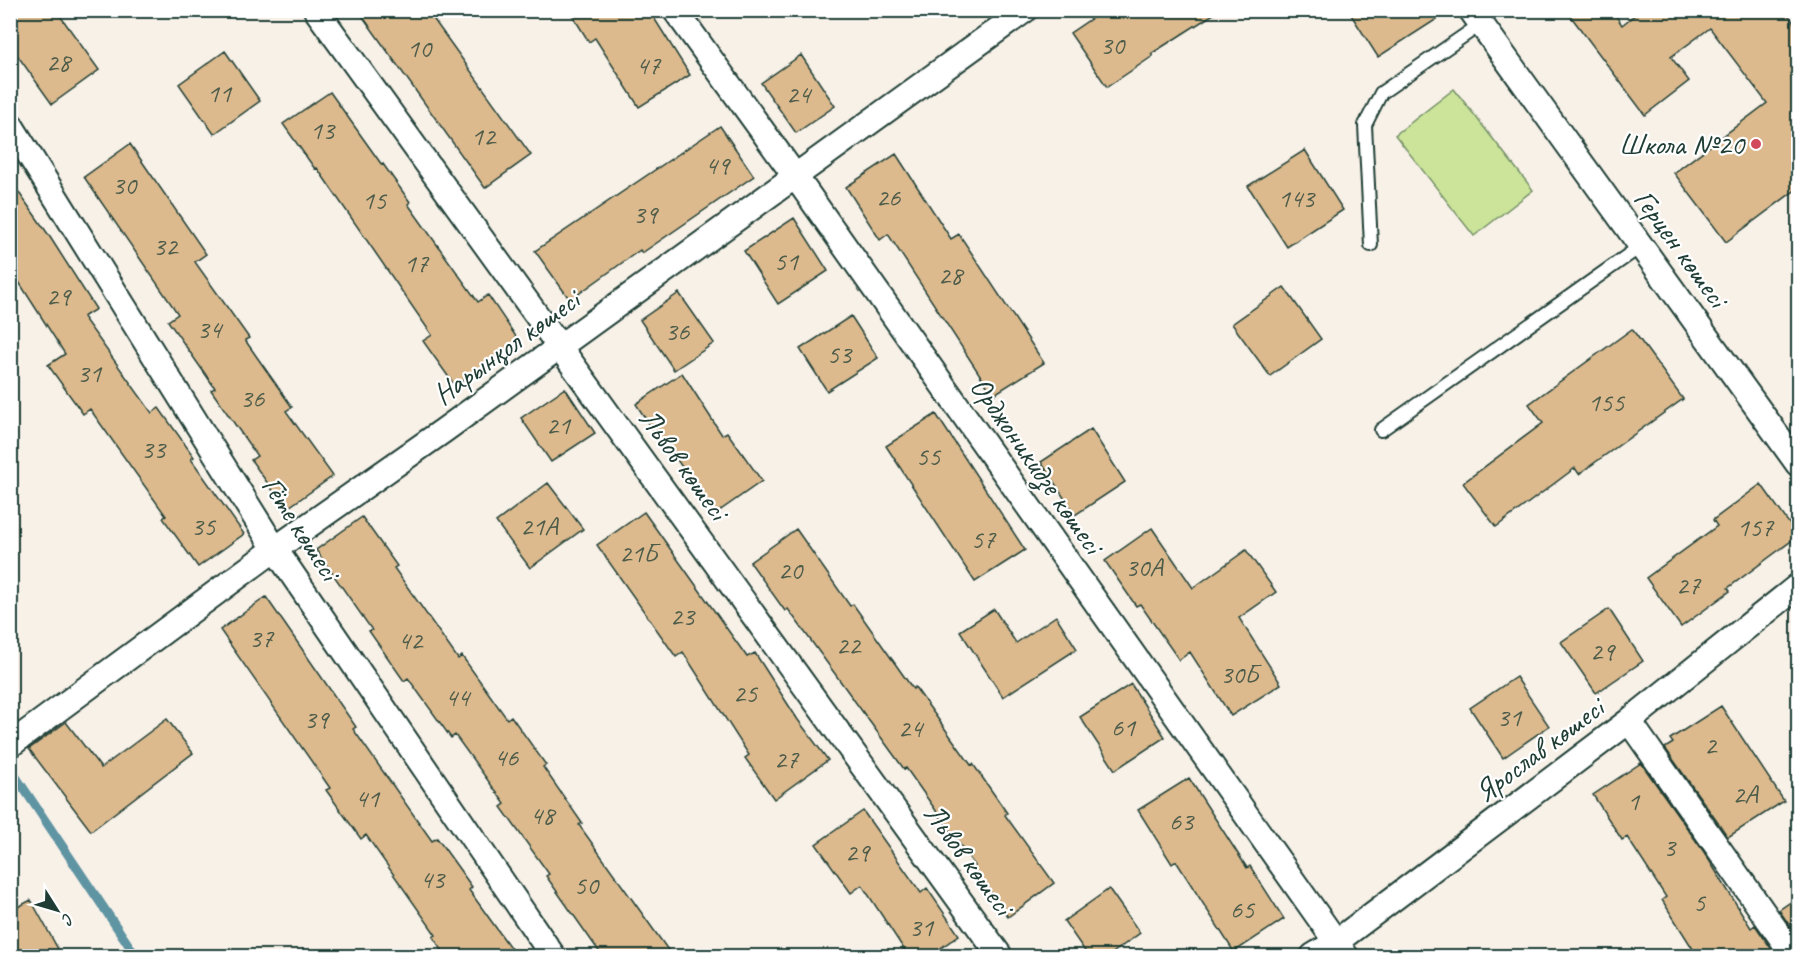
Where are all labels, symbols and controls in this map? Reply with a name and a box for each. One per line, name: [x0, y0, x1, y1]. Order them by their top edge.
house number: 30: [1100, 28, 1126, 62]
house number: 10: [407, 31, 433, 65]
house number: 28: [46, 45, 73, 79]
house number: 47: [636, 48, 662, 82]
house number: 11: [207, 76, 233, 110]
house number: 24: [786, 77, 813, 111]
house number: 13: [310, 113, 336, 147]
house number: 12: [471, 119, 497, 153]
place label: Школа №20: [1619, 125, 1746, 163]
marker: Школа №20: [1749, 137, 1763, 151]
house number: 49: [705, 148, 731, 182]
house number: 30: [112, 168, 138, 202]
house number: 26: [876, 180, 901, 214]
house number: 143: [1278, 181, 1316, 215]
street label: Герцен көшесі: [1625, 182, 1739, 317]
house number: 15: [362, 183, 388, 217]
house number: 39: [633, 197, 659, 231]
house number: 32: [153, 229, 179, 263]
house number: 51: [774, 244, 800, 278]
house number: 17: [404, 246, 430, 280]
house number: 28: [938, 258, 965, 292]
house number: 29: [46, 279, 72, 313]
street label: Нарынқол көшесі: [425, 279, 590, 413]
house number: 34: [197, 312, 224, 346]
house number: 36: [665, 314, 690, 348]
house number: 53: [827, 337, 853, 371]
house number: 31: [77, 356, 103, 390]
street label: Орджоникидзе көшесі: [962, 369, 1114, 564]
house number: 36: [240, 381, 265, 415]
house number: 155: [1588, 385, 1626, 419]
street label: Львов көшесі: [631, 401, 739, 530]
house number: 21: [546, 408, 572, 442]
house number: 33: [141, 432, 167, 466]
house number: 55: [916, 439, 942, 473]
street label: Гёте көшесі: [253, 469, 351, 590]
house number: 35: [191, 509, 217, 543]
house number: 21А: [520, 509, 559, 543]
house number: 157: [1737, 510, 1775, 544]
house number: 57: [971, 522, 997, 556]
house number: 21Б: [619, 536, 661, 570]
house number: 30А: [1125, 550, 1164, 584]
house number: 20: [778, 553, 804, 587]
house number: 27: [1676, 568, 1702, 602]
house number: 23: [670, 599, 696, 633]
house number: 37: [249, 621, 275, 655]
house number: 42: [398, 623, 424, 657]
house number: 22: [836, 628, 862, 662]
house number: 29: [1590, 634, 1616, 668]
house number: 30Б: [1220, 657, 1262, 691]
house number: 25: [733, 676, 759, 710]
house number: 44: [445, 680, 472, 714]
street label: Ярослав көшесі: [1467, 687, 1614, 811]
house number: 31: [1497, 700, 1523, 734]
house number: 39: [304, 702, 330, 736]
house number: 61: [1111, 710, 1137, 744]
house number: 24: [898, 711, 925, 745]
house number: 2: [1704, 728, 1718, 762]
house number: 46: [494, 740, 519, 774]
house number: 27: [774, 742, 800, 776]
house number: 2А: [1732, 777, 1759, 811]
house number: 41: [355, 781, 381, 815]
house number: 1: [1627, 784, 1641, 818]
street label: Львов көшесі: [916, 796, 1024, 925]
house number: 48: [530, 798, 557, 832]
house number: 63: [1169, 804, 1195, 838]
house number: 3: [1663, 830, 1677, 864]
house number: 29: [845, 835, 871, 869]
house number: 43: [420, 862, 446, 896]
house number: 50: [574, 868, 600, 902]
north arrow: [27, 880, 87, 940]
house number: 5: [1693, 885, 1707, 919]
house number: 65: [1230, 892, 1256, 926]
text: С: [57, 909, 79, 929]
house number: 31: [909, 910, 935, 944]

